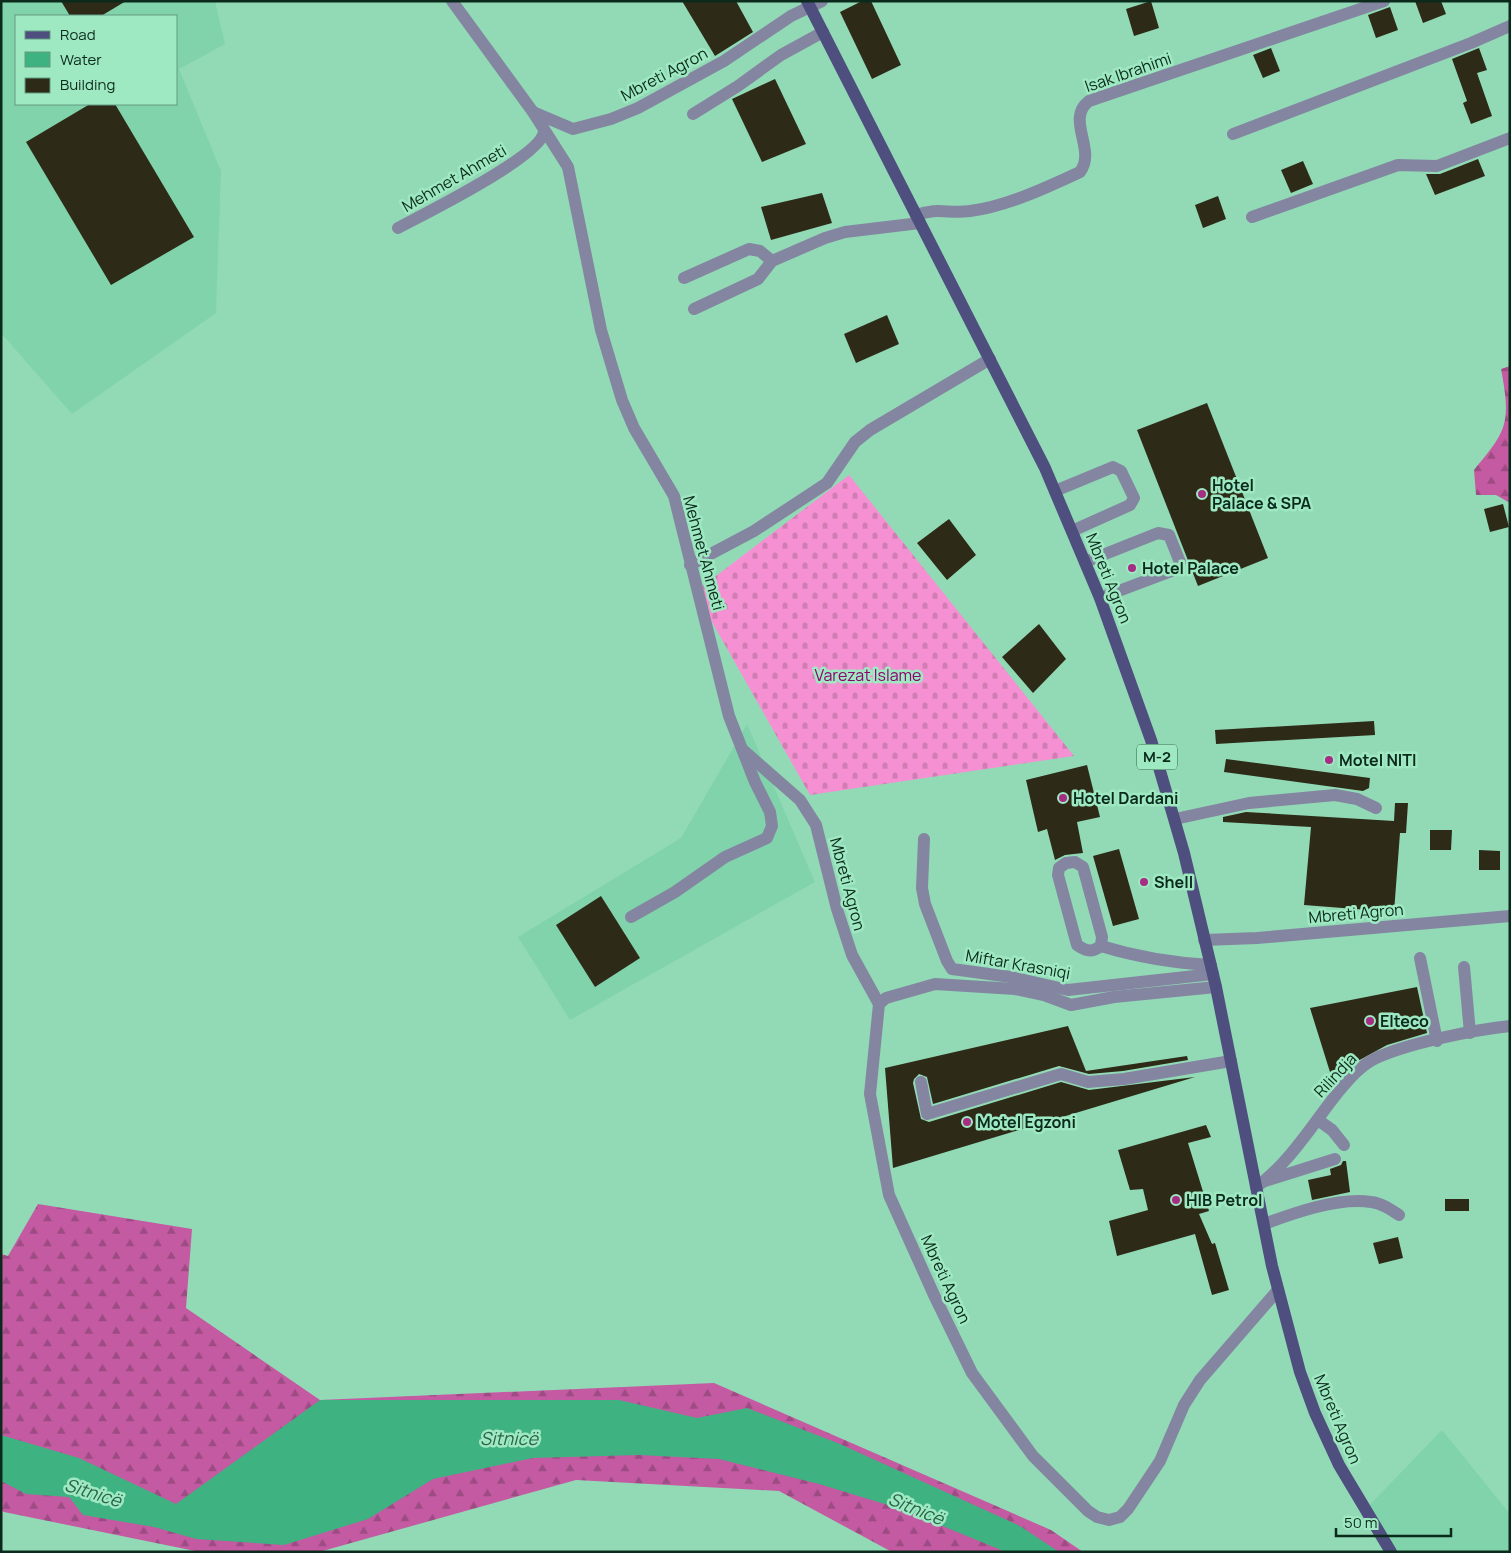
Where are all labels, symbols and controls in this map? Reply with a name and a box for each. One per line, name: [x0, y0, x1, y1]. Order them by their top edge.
legend: [15, 15, 178, 105]
text: Road: [60, 24, 96, 45]
street label: Mbreti Agron: [617, 42, 711, 106]
street label: Isak Ibrahimi: [1082, 47, 1174, 97]
text: Water: [60, 49, 102, 70]
text: Building: [60, 74, 115, 95]
street label: Mehmet Ahmeti: [398, 139, 510, 217]
place label: Hotel Palace & SPA: [1212, 474, 1312, 514]
marker: Hotel Palace & SPA: [1196, 488, 1208, 500]
street label: Mehmet Ahmeti: [678, 493, 730, 613]
street label: Mbreti Agron: [1081, 530, 1137, 626]
place label: Hotel Palace: [1142, 557, 1239, 579]
marker: Hotel Palace: [1126, 562, 1138, 574]
park label: Varezat Islame: [815, 664, 921, 686]
road number: M-2: [1137, 744, 1177, 770]
place label: Motel NITI: [1339, 749, 1417, 771]
marker: Motel NITI: [1323, 754, 1335, 766]
place label: Hotel Dardani: [1073, 787, 1178, 809]
marker: Hotel Dardani: [1057, 792, 1069, 804]
street label: Mbreti Agron: [825, 835, 871, 933]
place label: Shell: [1154, 871, 1193, 893]
marker: Shell: [1138, 876, 1150, 888]
street label: Mbreti Agron: [1308, 898, 1404, 928]
street label: Miftar Krasniqi: [964, 944, 1072, 984]
place label: Elteco: [1380, 1010, 1429, 1032]
marker: Elteco: [1364, 1015, 1376, 1027]
street label: Rilindja: [1309, 1048, 1361, 1102]
place label: Motel Egzoni: [977, 1111, 1076, 1133]
marker: Motel Egzoni: [961, 1116, 973, 1128]
place label: HIB Petrol: [1186, 1189, 1263, 1211]
marker: HIB Petrol: [1170, 1194, 1182, 1206]
street label: Mbreti Agron: [916, 1231, 976, 1327]
street label: Mbreti Agron: [1309, 1371, 1367, 1467]
water label: Sitnicë: [480, 1426, 539, 1450]
water label: Sitnicë: [62, 1472, 126, 1512]
water label: Sitnicë: [885, 1486, 949, 1531]
scale bar: [1336, 1506, 1451, 1538]
text: 50 m: [1344, 1512, 1378, 1533]

